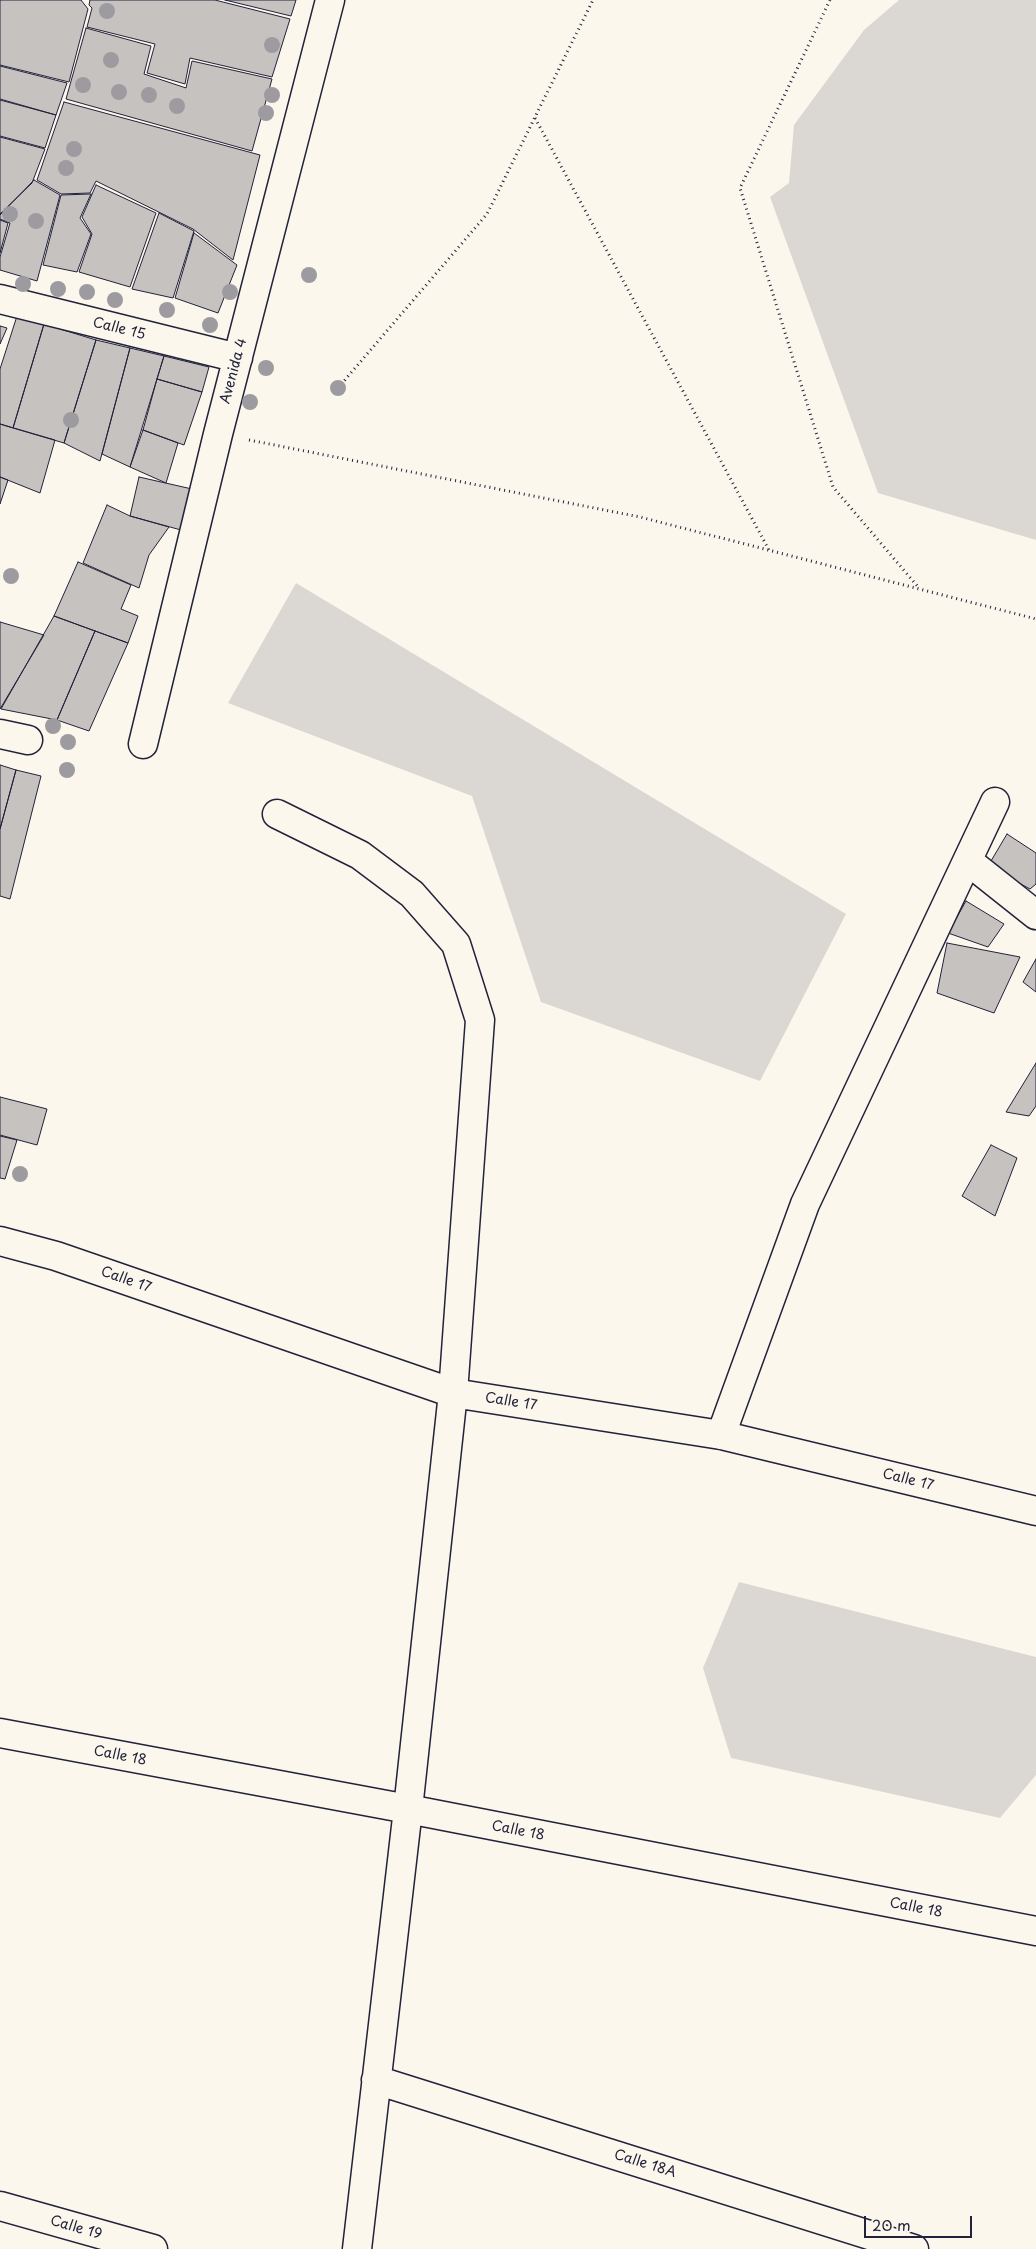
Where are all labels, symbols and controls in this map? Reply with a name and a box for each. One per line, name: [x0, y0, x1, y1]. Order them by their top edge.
street label: Calle 15: [91, 314, 147, 344]
street label: Avenida 4: [217, 336, 251, 406]
street label: Calle 17: [98, 1264, 154, 1296]
street label: Calle 17: [484, 1390, 538, 1414]
street label: Calle 17: [881, 1466, 935, 1494]
street label: Calle 18: [92, 1743, 148, 1769]
street label: Calle 18: [490, 1818, 546, 1844]
street label: Calle 18: [888, 1895, 944, 1921]
street label: Calle 18A: [612, 2147, 678, 2181]
scale bar: [866, 2206, 974, 2238]
street label: Calle 19: [48, 2213, 104, 2243]
text: 20 m: [872, 2213, 911, 2236]

